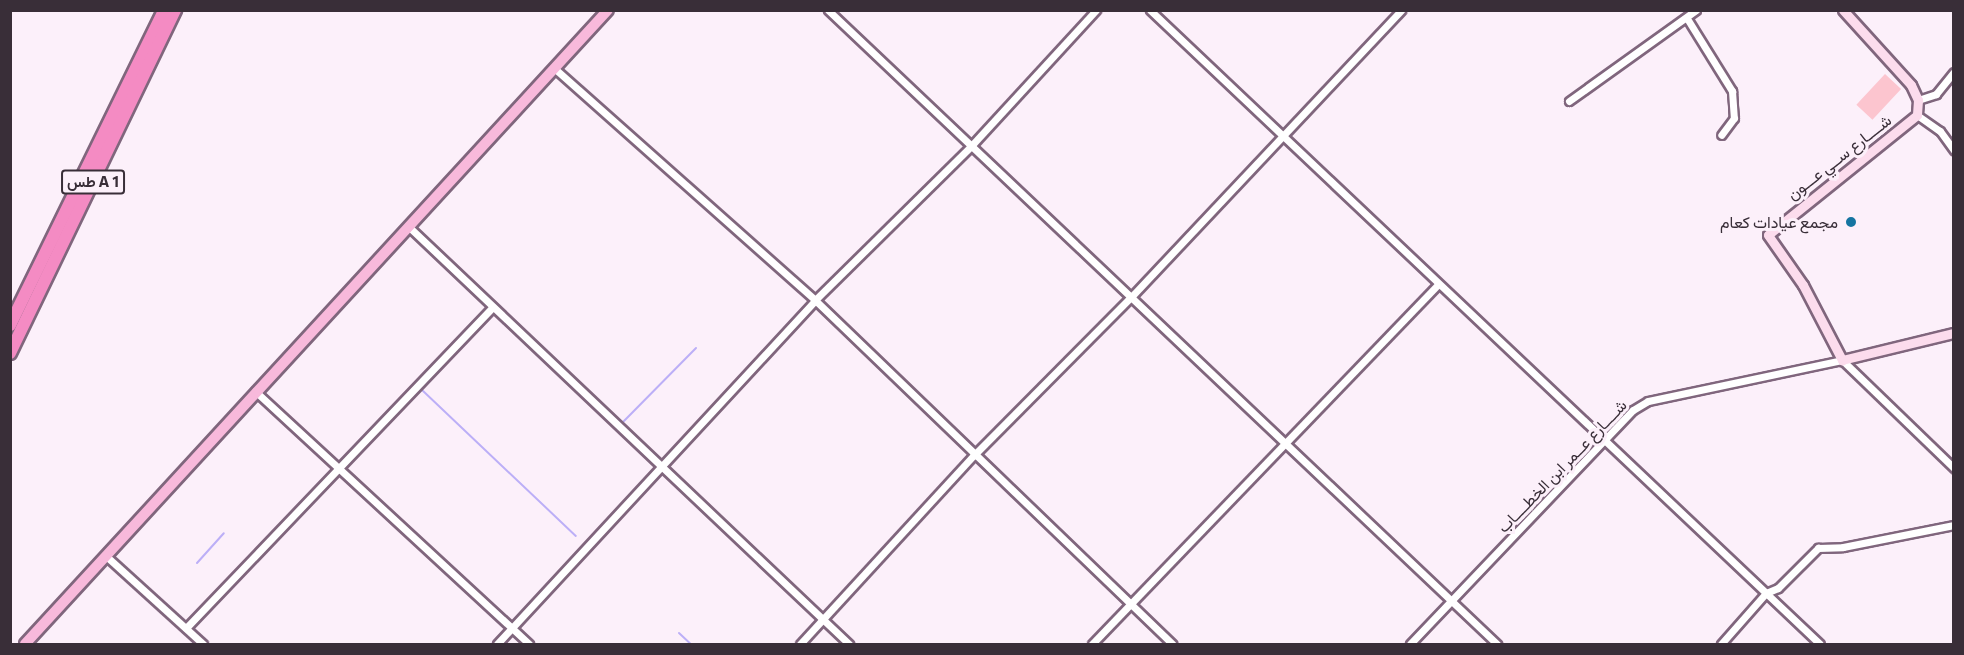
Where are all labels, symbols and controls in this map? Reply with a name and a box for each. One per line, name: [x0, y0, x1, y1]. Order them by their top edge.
street label: شــــارع ســي عـــون: [1783, 110, 1895, 204]
road number: طس A 1: [60, 170, 126, 194]
place label: مجمع عيادات كعام: [1720, 212, 1838, 232]
marker: مجمع عيادات كعام: [1842, 213, 1860, 231]
street label: شــــارع عــمر ابن الخطــــاب: [1493, 396, 1631, 536]

